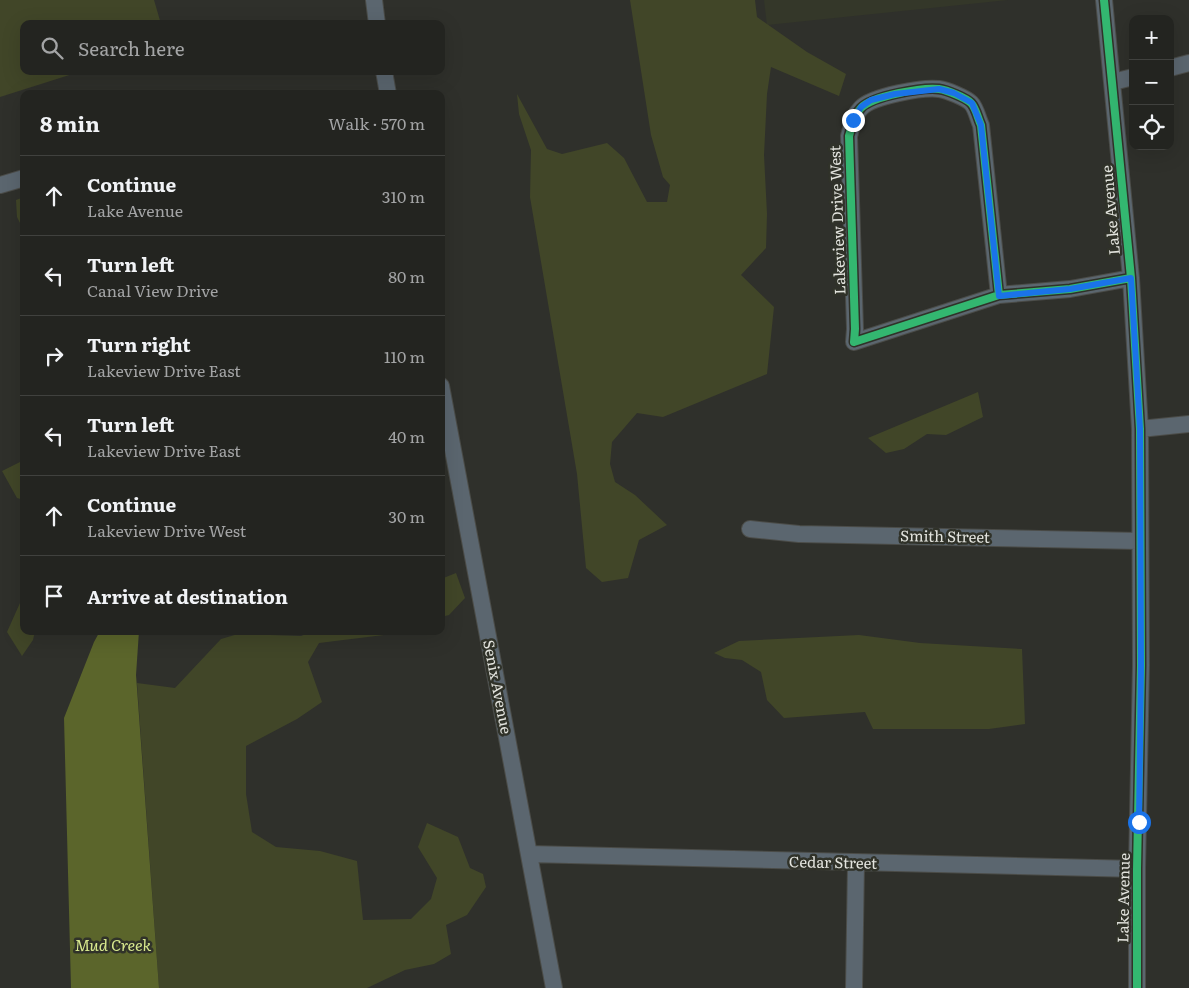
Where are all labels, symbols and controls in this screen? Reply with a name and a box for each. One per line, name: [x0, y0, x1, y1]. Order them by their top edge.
map controls: [1129, 15, 1174, 150]
button: +: [1129, 15, 1174, 60]
search box: [20, 20, 445, 75]
icon: search: [38, 34, 66, 62]
text: Search here: [78, 34, 185, 62]
button: −: [1129, 60, 1174, 105]
button: locate: [1129, 105, 1174, 150]
text: 8 min: [40, 107, 100, 138]
route end: [842, 109, 865, 132]
text: Walk · 570 m: [328, 111, 425, 135]
street label: Lakeview Drive West: [822, 145, 851, 295]
street label: Lake Avenue: [1094, 164, 1125, 256]
text: Continue: [87, 170, 176, 198]
icon: ahead: [40, 182, 68, 210]
text: 310 m: [382, 184, 425, 208]
text: Lake Avenue: [87, 198, 183, 222]
text: Turn left: [87, 250, 174, 278]
icon: left: [40, 262, 68, 290]
text: 80 m: [388, 264, 425, 288]
text: Canal View Drive: [87, 278, 218, 302]
text: Turn right: [87, 330, 191, 358]
icon: right: [40, 342, 68, 370]
text: 110 m: [384, 344, 425, 368]
text: Lakeview Drive East: [87, 358, 241, 382]
text: Turn left: [87, 410, 174, 438]
icon: left: [40, 422, 68, 450]
text: 40 m: [388, 424, 425, 448]
text: Lakeview Drive East: [87, 438, 241, 462]
text: Continue: [87, 490, 176, 518]
icon: ahead: [40, 502, 68, 530]
text: 30 m: [388, 504, 425, 528]
text: Lakeview Drive West: [87, 518, 246, 542]
street label: Smith Street: [900, 523, 990, 548]
icon: arrive: [40, 582, 68, 610]
text: Arrive at destination: [87, 582, 288, 610]
street label: Senix Avenue: [478, 638, 519, 736]
route start: [1128, 811, 1151, 834]
street label: Cedar Street: [789, 849, 877, 874]
street label: Lake Avenue: [1110, 853, 1135, 943]
water label: Mud Creek: [75, 932, 151, 956]

